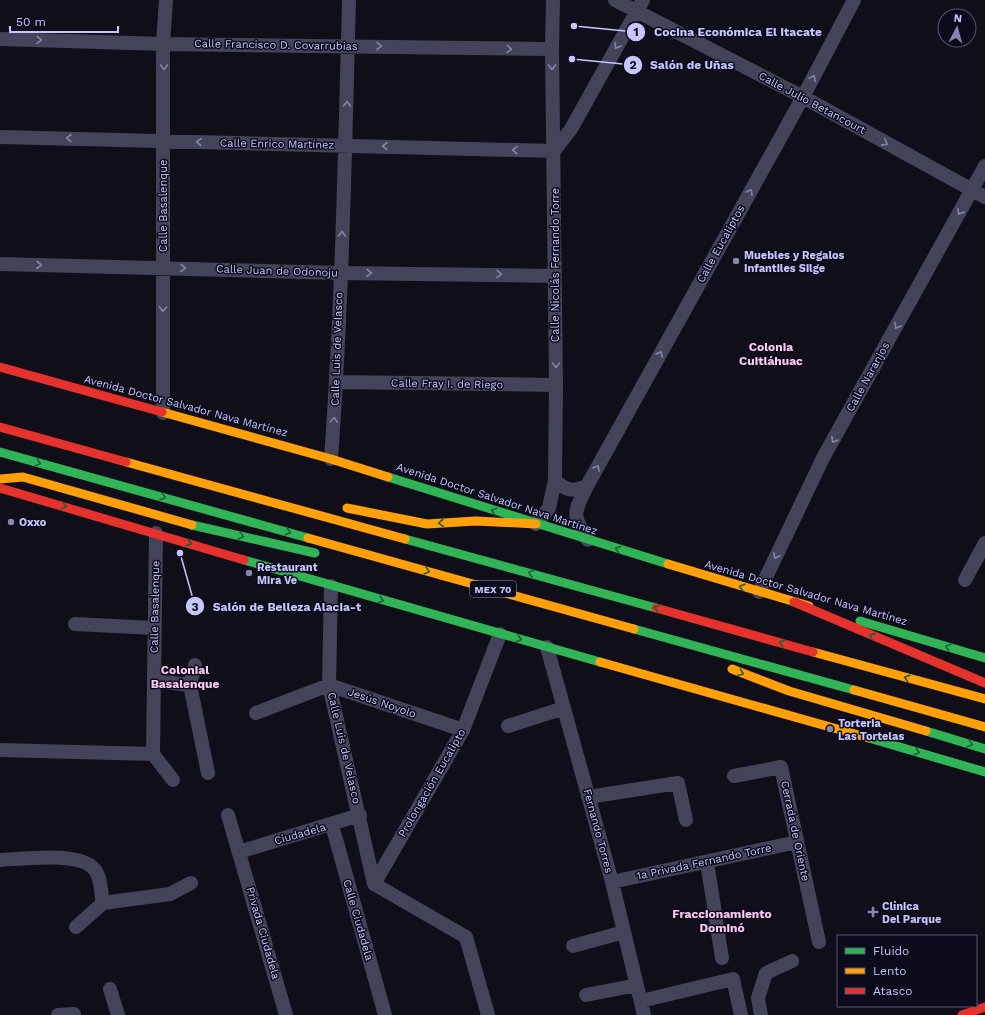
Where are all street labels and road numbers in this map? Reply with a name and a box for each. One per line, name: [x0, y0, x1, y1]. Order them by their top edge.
street label: Calle Francisco D. Covarrubias: [194, 37, 358, 53]
street label: Calle Julio Betancourt: [756, 69, 868, 137]
street label: Calle Enrico Martínez: [220, 137, 335, 152]
street label: Calle Basalenque: [157, 160, 170, 252]
street label: Calle Nicolás Fernando Torre: [549, 188, 562, 342]
street label: Calle Eucaliptos: [694, 203, 748, 285]
street label: Calle Juan de Odonoju: [216, 262, 338, 280]
street label: Calle Luis de Velasco: [329, 292, 345, 406]
street label: Calle Naranjos: [844, 340, 893, 414]
street label: Avenida Doctor Salvador Nava Martínez: [83, 372, 289, 440]
street label: Calle Fray I. de Riego: [391, 377, 503, 391]
street label: Avenida Doctor Salvador Nava Martínez: [395, 460, 599, 538]
street label: Avenida Doctor Salvador Nava Martínez: [703, 558, 909, 628]
street label: Calle Basalenque: [148, 561, 162, 653]
road number: MEX 70: [470, 581, 516, 597]
street label: Jesús Noyolo: [346, 685, 418, 721]
street label: Calle Luis de Velasco: [325, 691, 363, 805]
street label: Prolongación Eucalipto: [396, 726, 468, 840]
street label: Cerrada de Oriente: [778, 780, 812, 882]
street label: Fernando Torres: [580, 787, 616, 875]
street label: Ciudadela: [273, 820, 327, 848]
street label: 1a Privada Fernando Torre: [635, 841, 773, 883]
street label: Calle Ciudadela: [340, 878, 376, 962]
street label: Privada Ciudadela: [244, 885, 282, 981]

